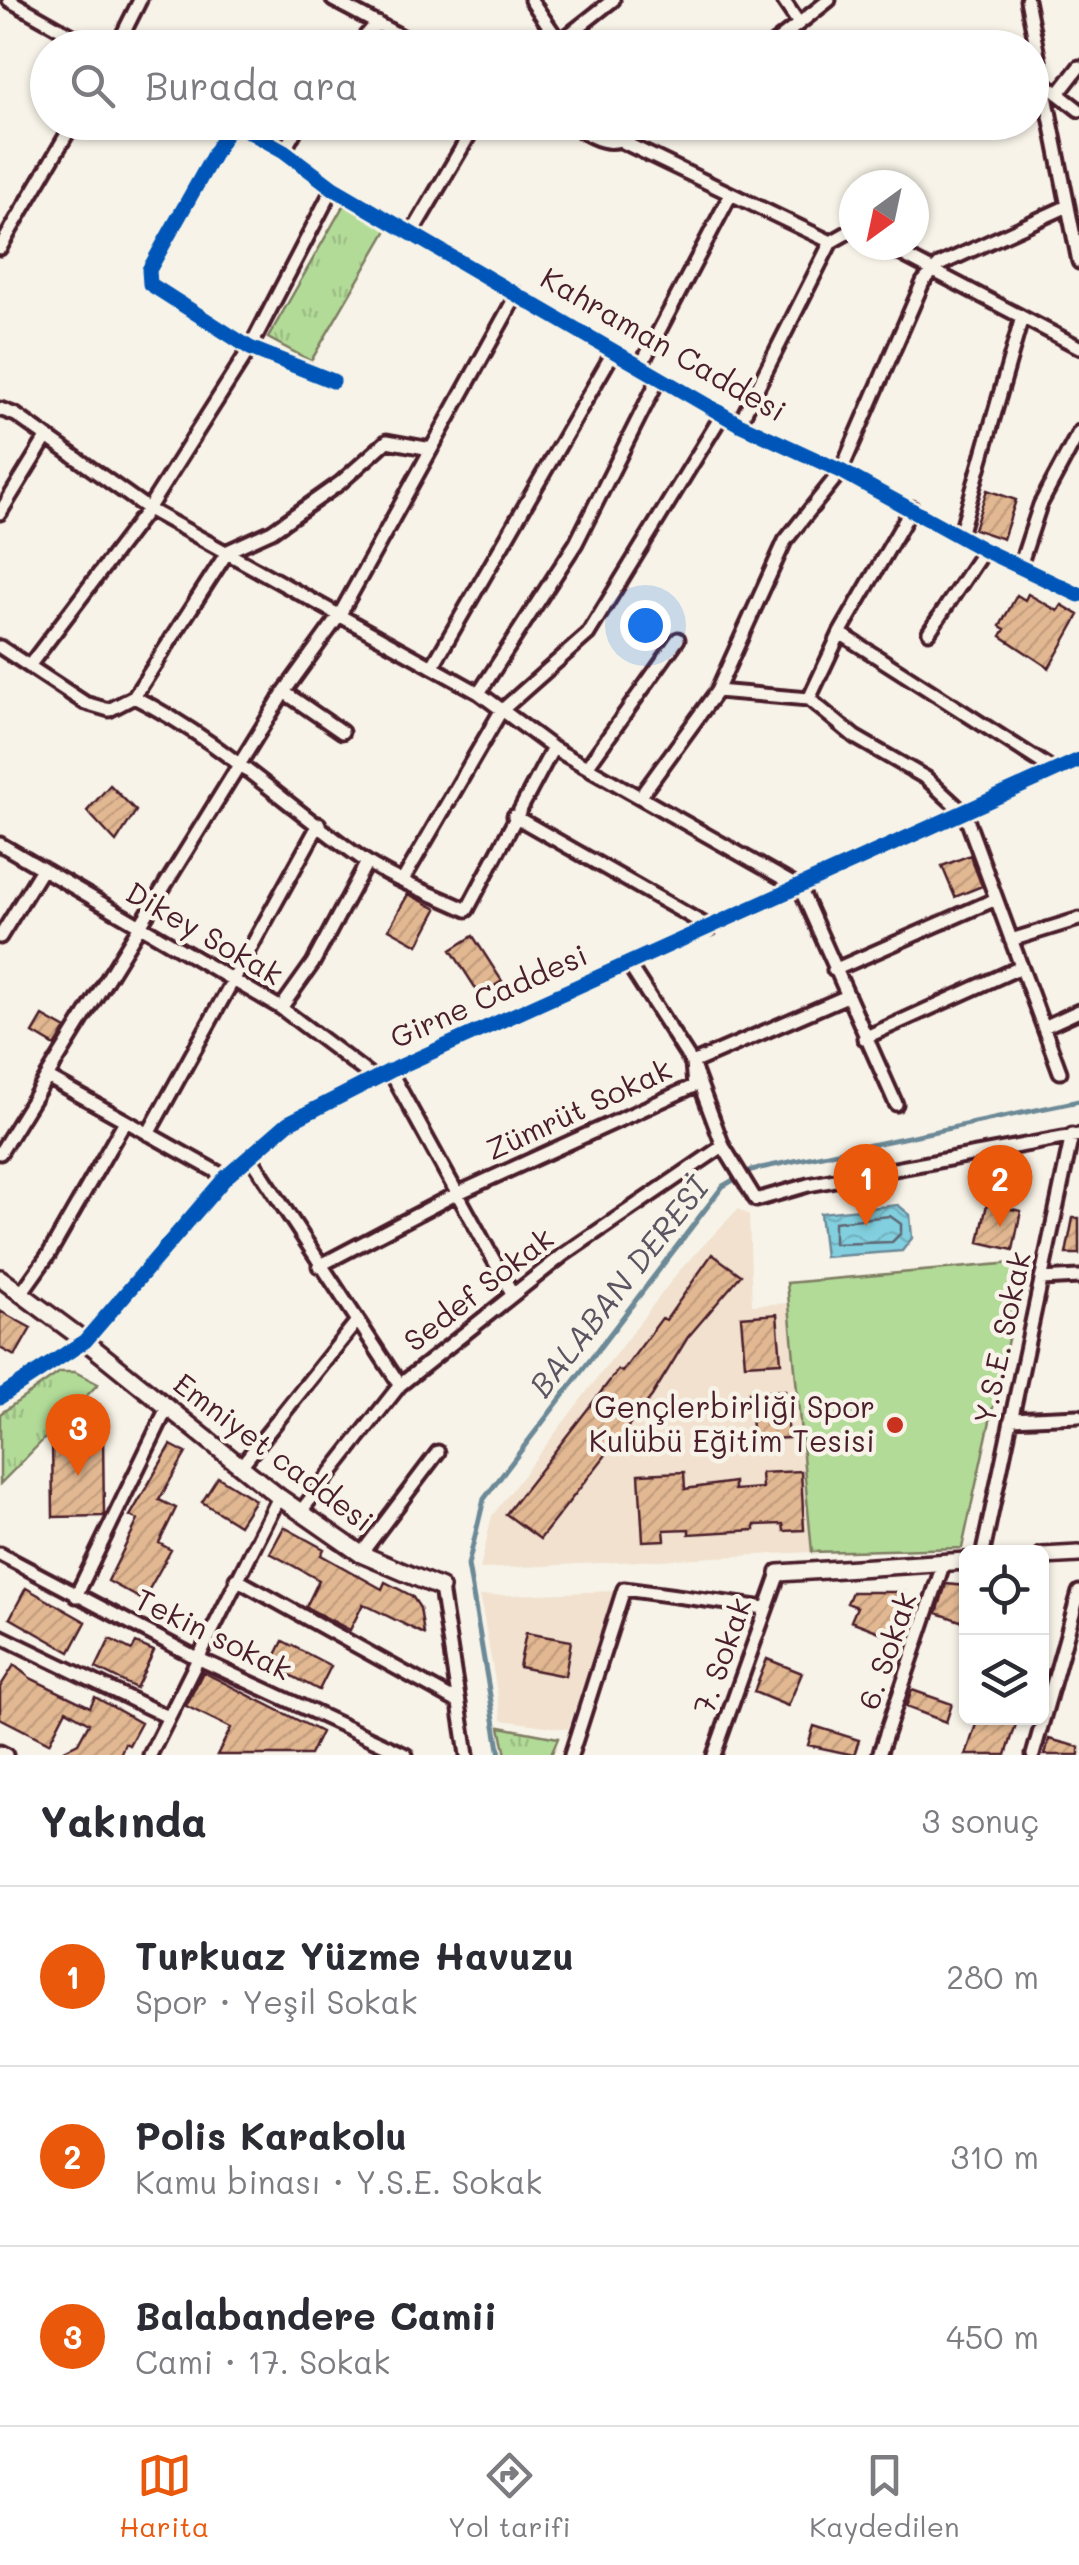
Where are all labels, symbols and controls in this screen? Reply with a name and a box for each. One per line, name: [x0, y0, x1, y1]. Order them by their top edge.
search box: [30, 30, 1049, 140]
icon: search: [65, 58, 120, 113]
text: Burada ara: [145, 60, 359, 110]
north arrow: [839, 170, 929, 260]
street label: Kahraman Caddesi: [534, 257, 794, 430]
your location: [620, 600, 671, 651]
street label: Dikey Sokak: [119, 871, 291, 993]
street label: Girne Caddesi: [383, 934, 593, 1057]
street label: Zümrüt Sokak: [479, 1048, 677, 1169]
pin: 1: [834, 1144, 898, 1226]
pin: 2: [968, 1144, 1032, 1227]
water label: BALABAN DERESİ: [518, 1166, 718, 1404]
street label: Sedef Sokak: [395, 1217, 561, 1359]
street label: Y.S.E. Sokak: [963, 1248, 1039, 1427]
street label: Emniyet caddesi: [166, 1363, 382, 1540]
place label: Gençlerbirliği Spor Kulübü Eğitim Tesisi: [589, 1386, 875, 1460]
pin: 3: [46, 1394, 110, 1476]
marker: Gençlerbirliği Spor Kulübü Eğitim Tesisi: [884, 1414, 906, 1436]
map controls: [959, 1545, 1049, 1725]
button: locate: [959, 1545, 1049, 1635]
street label: Tekin sokak: [129, 1578, 299, 1688]
street label: 6. Sokak: [847, 1586, 925, 1714]
street label: 7. Sokak: [683, 1592, 760, 1719]
button: layers: [959, 1635, 1049, 1725]
text: Yakında: [40, 1793, 207, 1848]
text: 3 sonuç: [921, 1799, 1039, 1841]
text: Turkuaz Yüzme Havuzu: [135, 1930, 574, 1980]
text: 1: [65, 1955, 80, 1997]
text: 280 m: [946, 1955, 1039, 1997]
text: Spor · Yeşil Sokak: [135, 1980, 418, 2022]
text: Polis Karakolu: [135, 2110, 407, 2160]
text: 2: [64, 2135, 81, 2177]
text: 310 m: [950, 2135, 1039, 2177]
text: Kamu binası · Y.S.E. Sokak: [135, 2160, 542, 2202]
text: Balabandere Camii: [135, 2290, 497, 2340]
text: 3: [63, 2315, 82, 2357]
text: 450 m: [946, 2315, 1039, 2357]
text: Cami · 17. Sokak: [135, 2340, 390, 2382]
tab: Harita: [119, 2448, 209, 2544]
tab: Yol tarifi: [448, 2448, 571, 2544]
tab: Kaydedilen: [809, 2448, 960, 2544]

